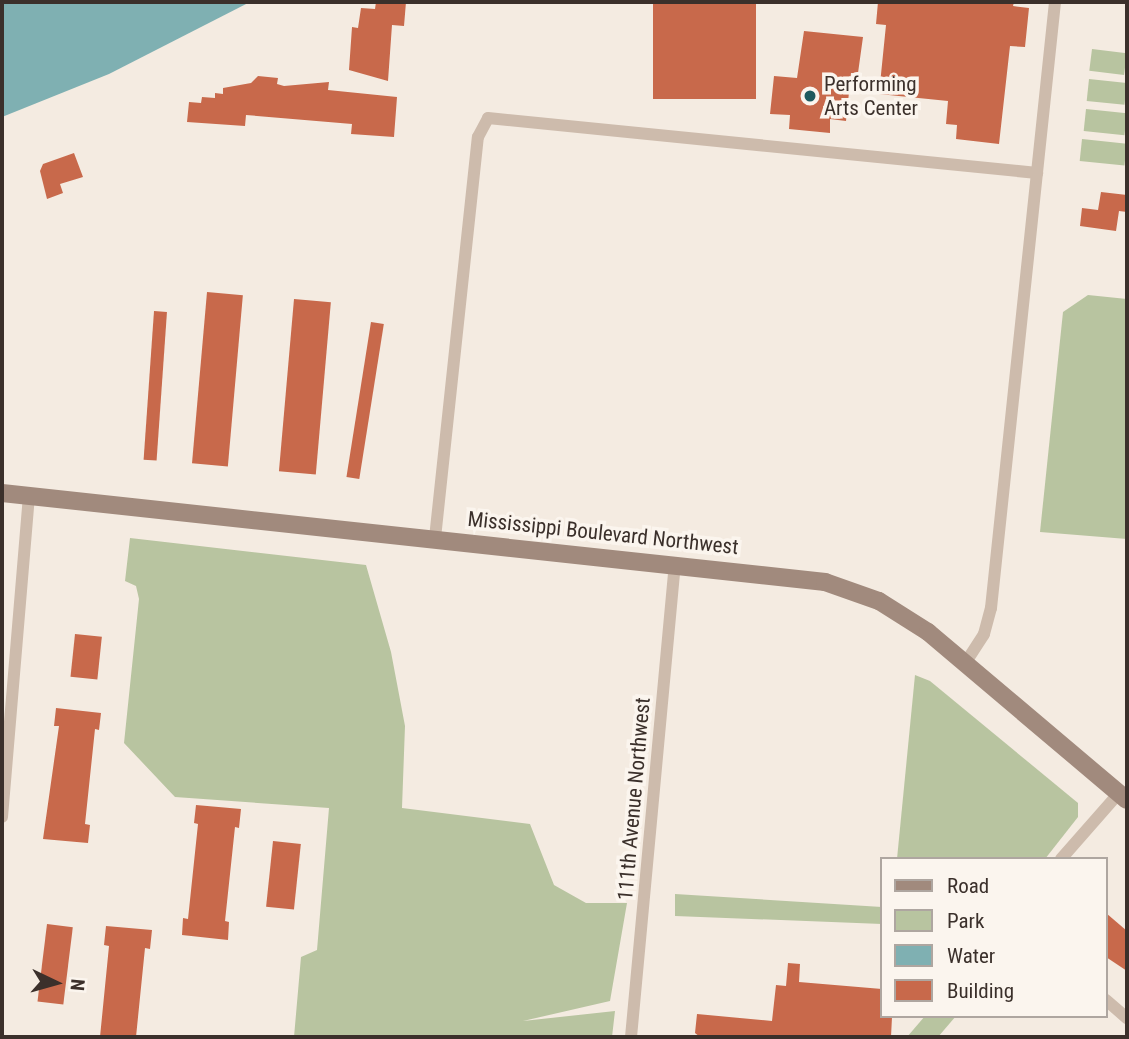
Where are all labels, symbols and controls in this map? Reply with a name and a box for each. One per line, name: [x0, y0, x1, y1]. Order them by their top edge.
place label: Performing Arts Center: [824, 71, 918, 121]
marker: Performing Arts Center: [802, 88, 818, 104]
street label: Mississippi Boulevard Northwest: [466, 506, 740, 560]
street label: 111th Avenue Northwest: [613, 696, 655, 902]
legend: [880, 857, 1108, 1018]
text: Road: [947, 874, 989, 898]
text: Park: [947, 909, 984, 933]
text: Water: [947, 944, 995, 968]
north arrow: [21, 948, 91, 1018]
text: N: [65, 978, 89, 992]
text: Building: [947, 979, 1014, 1003]

